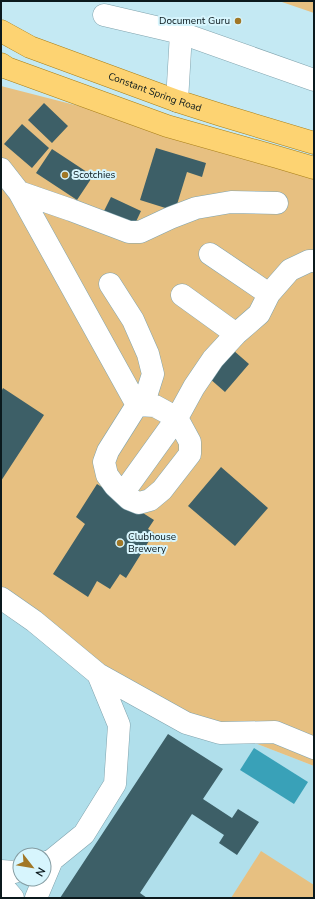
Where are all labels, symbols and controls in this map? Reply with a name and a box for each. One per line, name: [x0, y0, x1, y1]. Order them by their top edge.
place label: Document Guru: [159, 14, 230, 28]
marker: Document Guru: [233, 16, 243, 26]
street label: Constant Spring Road: [106, 69, 204, 115]
place label: Scotchies: [73, 168, 116, 182]
marker: Scotchies: [60, 170, 70, 180]
place label: Clubhouse Brewery: [128, 530, 176, 556]
marker: Clubhouse Brewery: [115, 538, 125, 548]
north arrow: [12, 847, 52, 887]
text: N: [32, 865, 49, 879]

